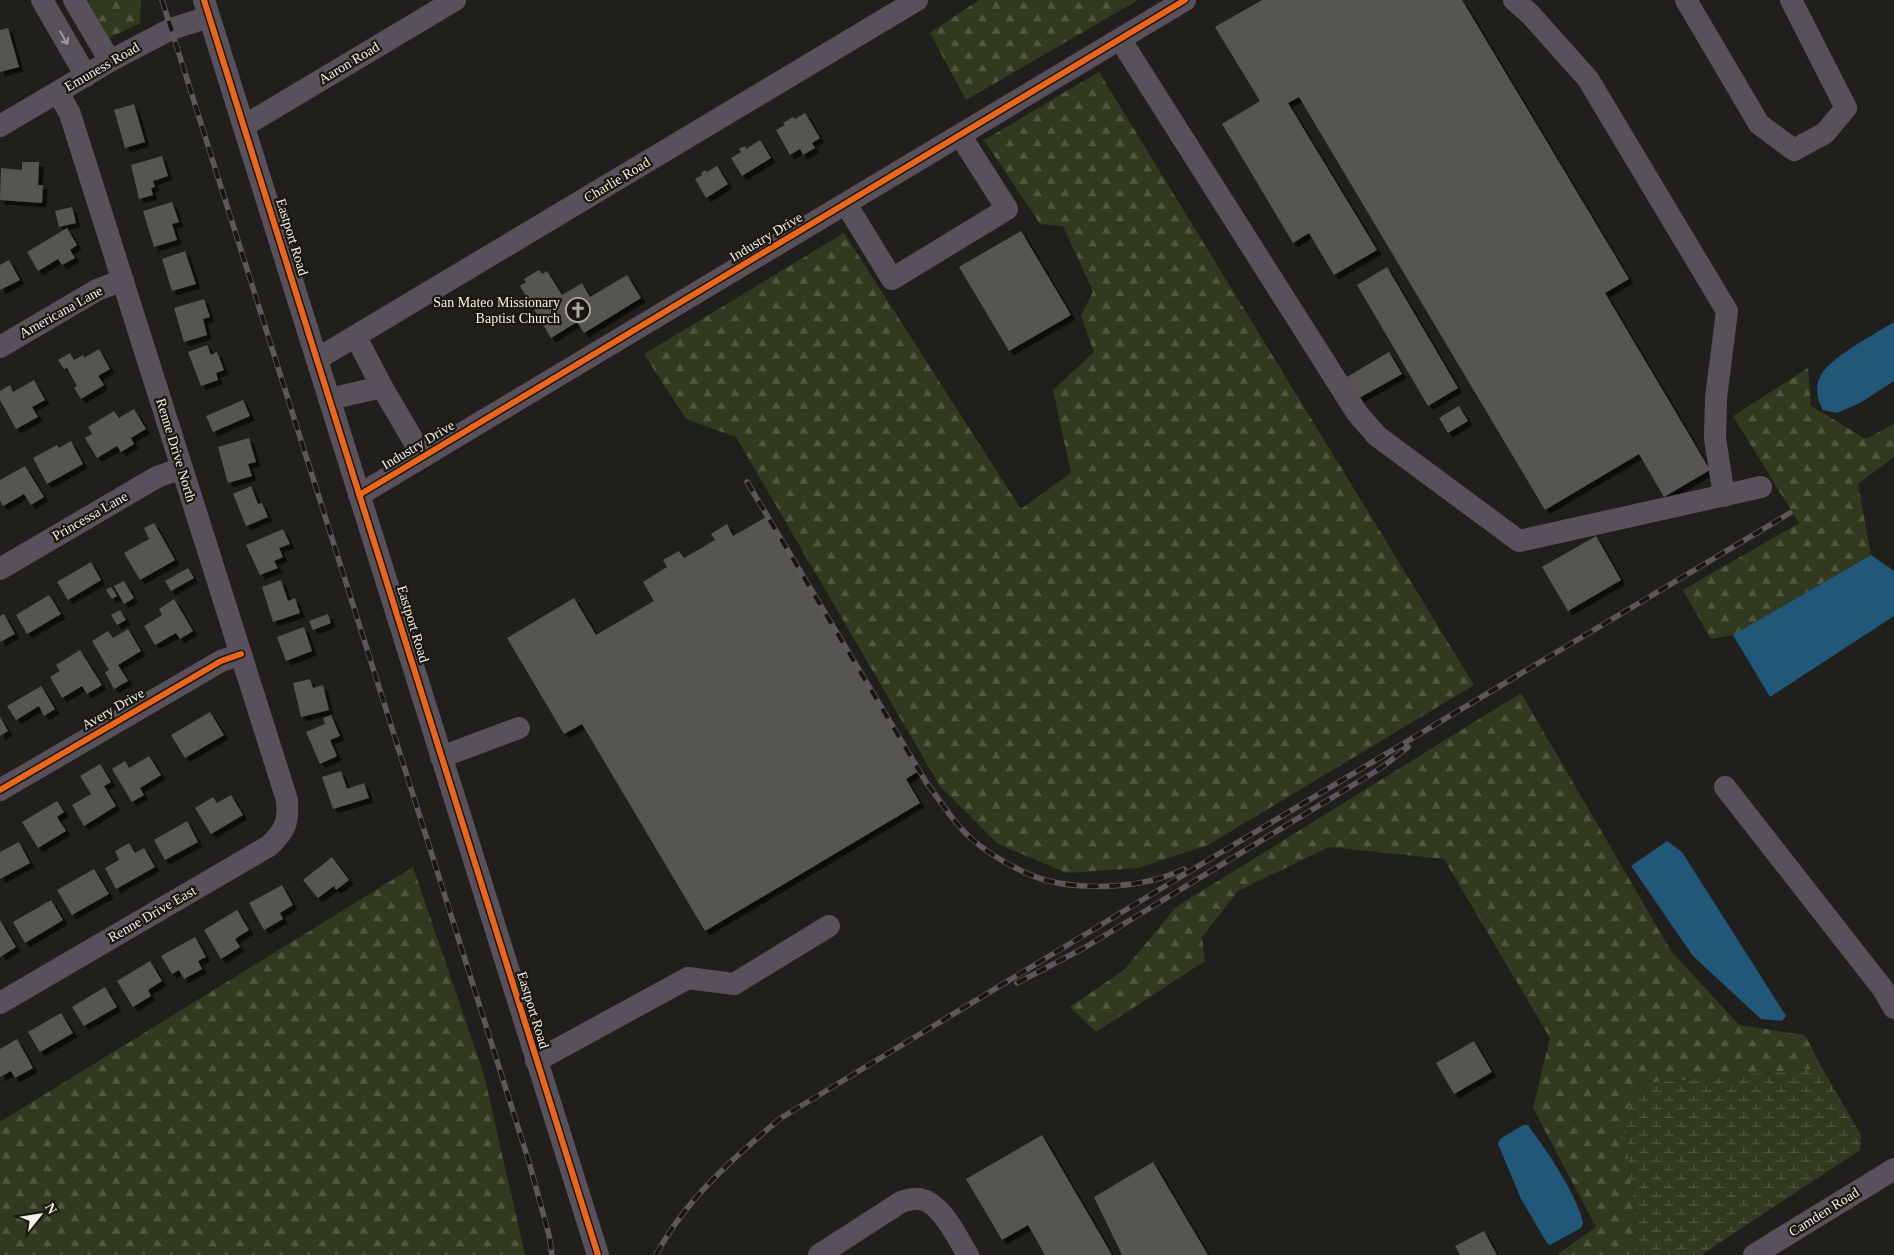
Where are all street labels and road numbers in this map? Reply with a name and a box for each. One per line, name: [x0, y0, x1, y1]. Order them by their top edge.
street label: Aaron Road: [316, 39, 382, 87]
street label: Emuness Road: [62, 40, 142, 94]
street label: Charlie Road: [581, 154, 653, 206]
street label: Eastport Road: [273, 197, 311, 277]
street label: Industry Drive: [727, 209, 805, 265]
street label: Americana Lane: [17, 283, 105, 341]
street label: Renne Drive North: [153, 396, 199, 504]
street label: Industry Drive: [379, 417, 457, 473]
street label: Princessa Lane: [50, 488, 130, 544]
street label: Eastport Road: [394, 584, 432, 664]
street label: Avery Drive: [79, 685, 147, 733]
street label: Renne Drive East: [105, 883, 199, 945]
street label: Eastport Road: [514, 970, 552, 1050]
street label: Camden Road: [1786, 1185, 1862, 1239]

